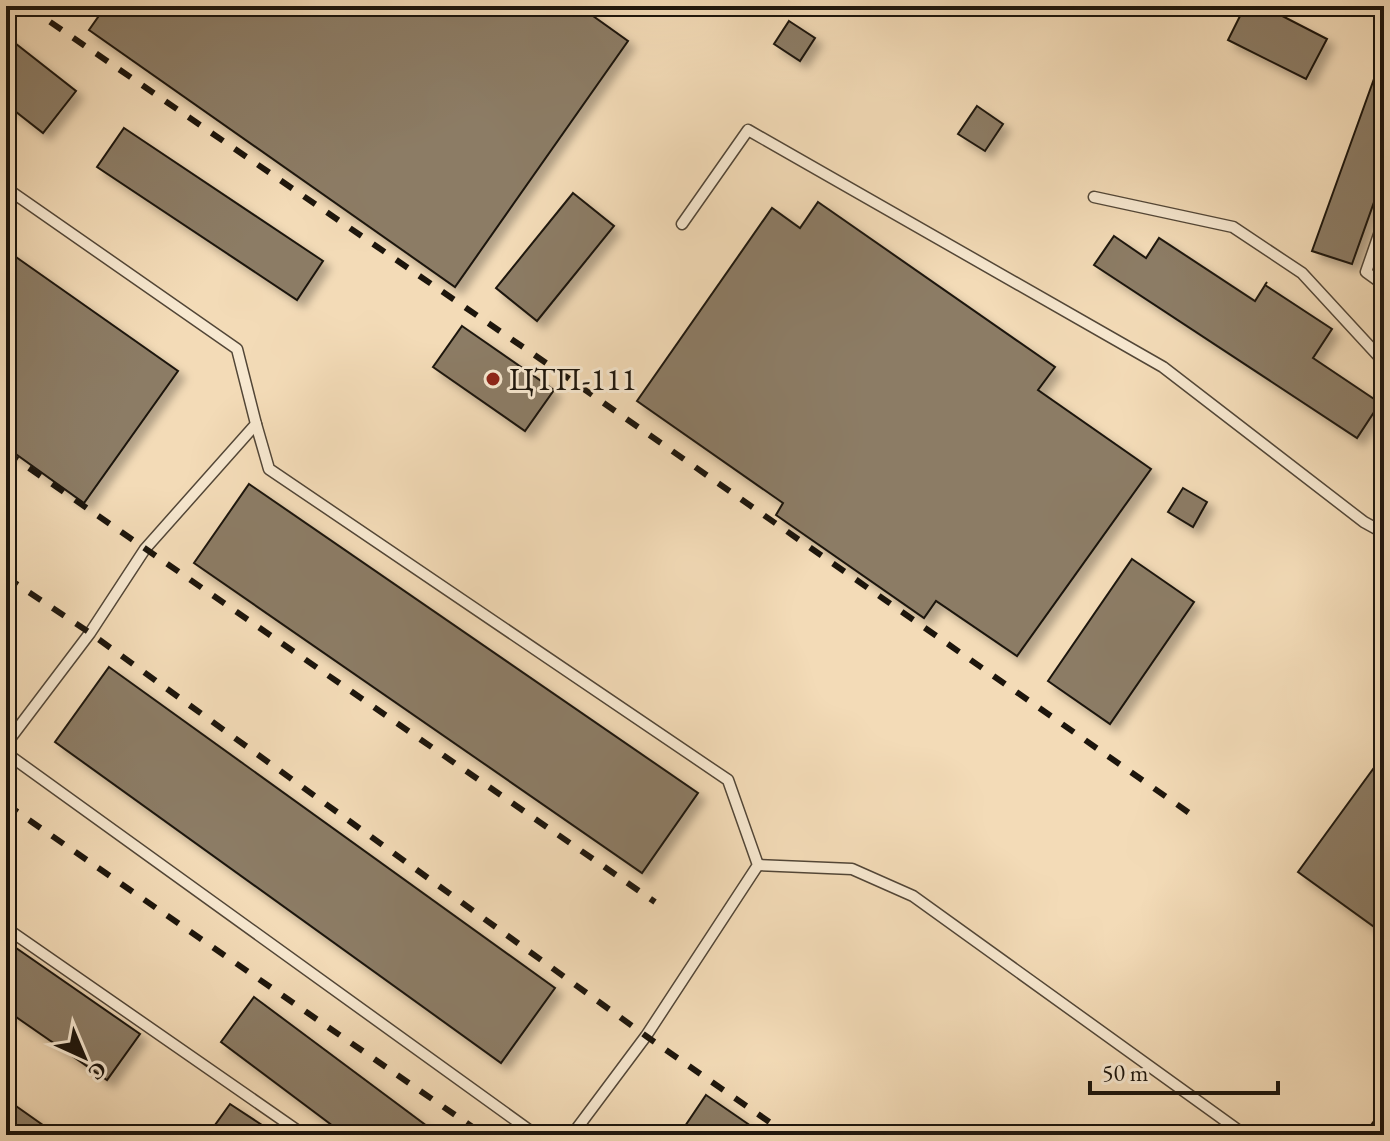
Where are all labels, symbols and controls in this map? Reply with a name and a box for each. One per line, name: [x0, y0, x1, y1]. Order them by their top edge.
place label: ЦТП-111: [509, 358, 637, 400]
marker: ЦТП-111: [484, 370, 502, 388]
north arrow: [44, 1017, 124, 1097]
scale bar: [1090, 1045, 1278, 1095]
text: С: [82, 1055, 113, 1087]
text: 50 m: [1102, 1057, 1149, 1088]

